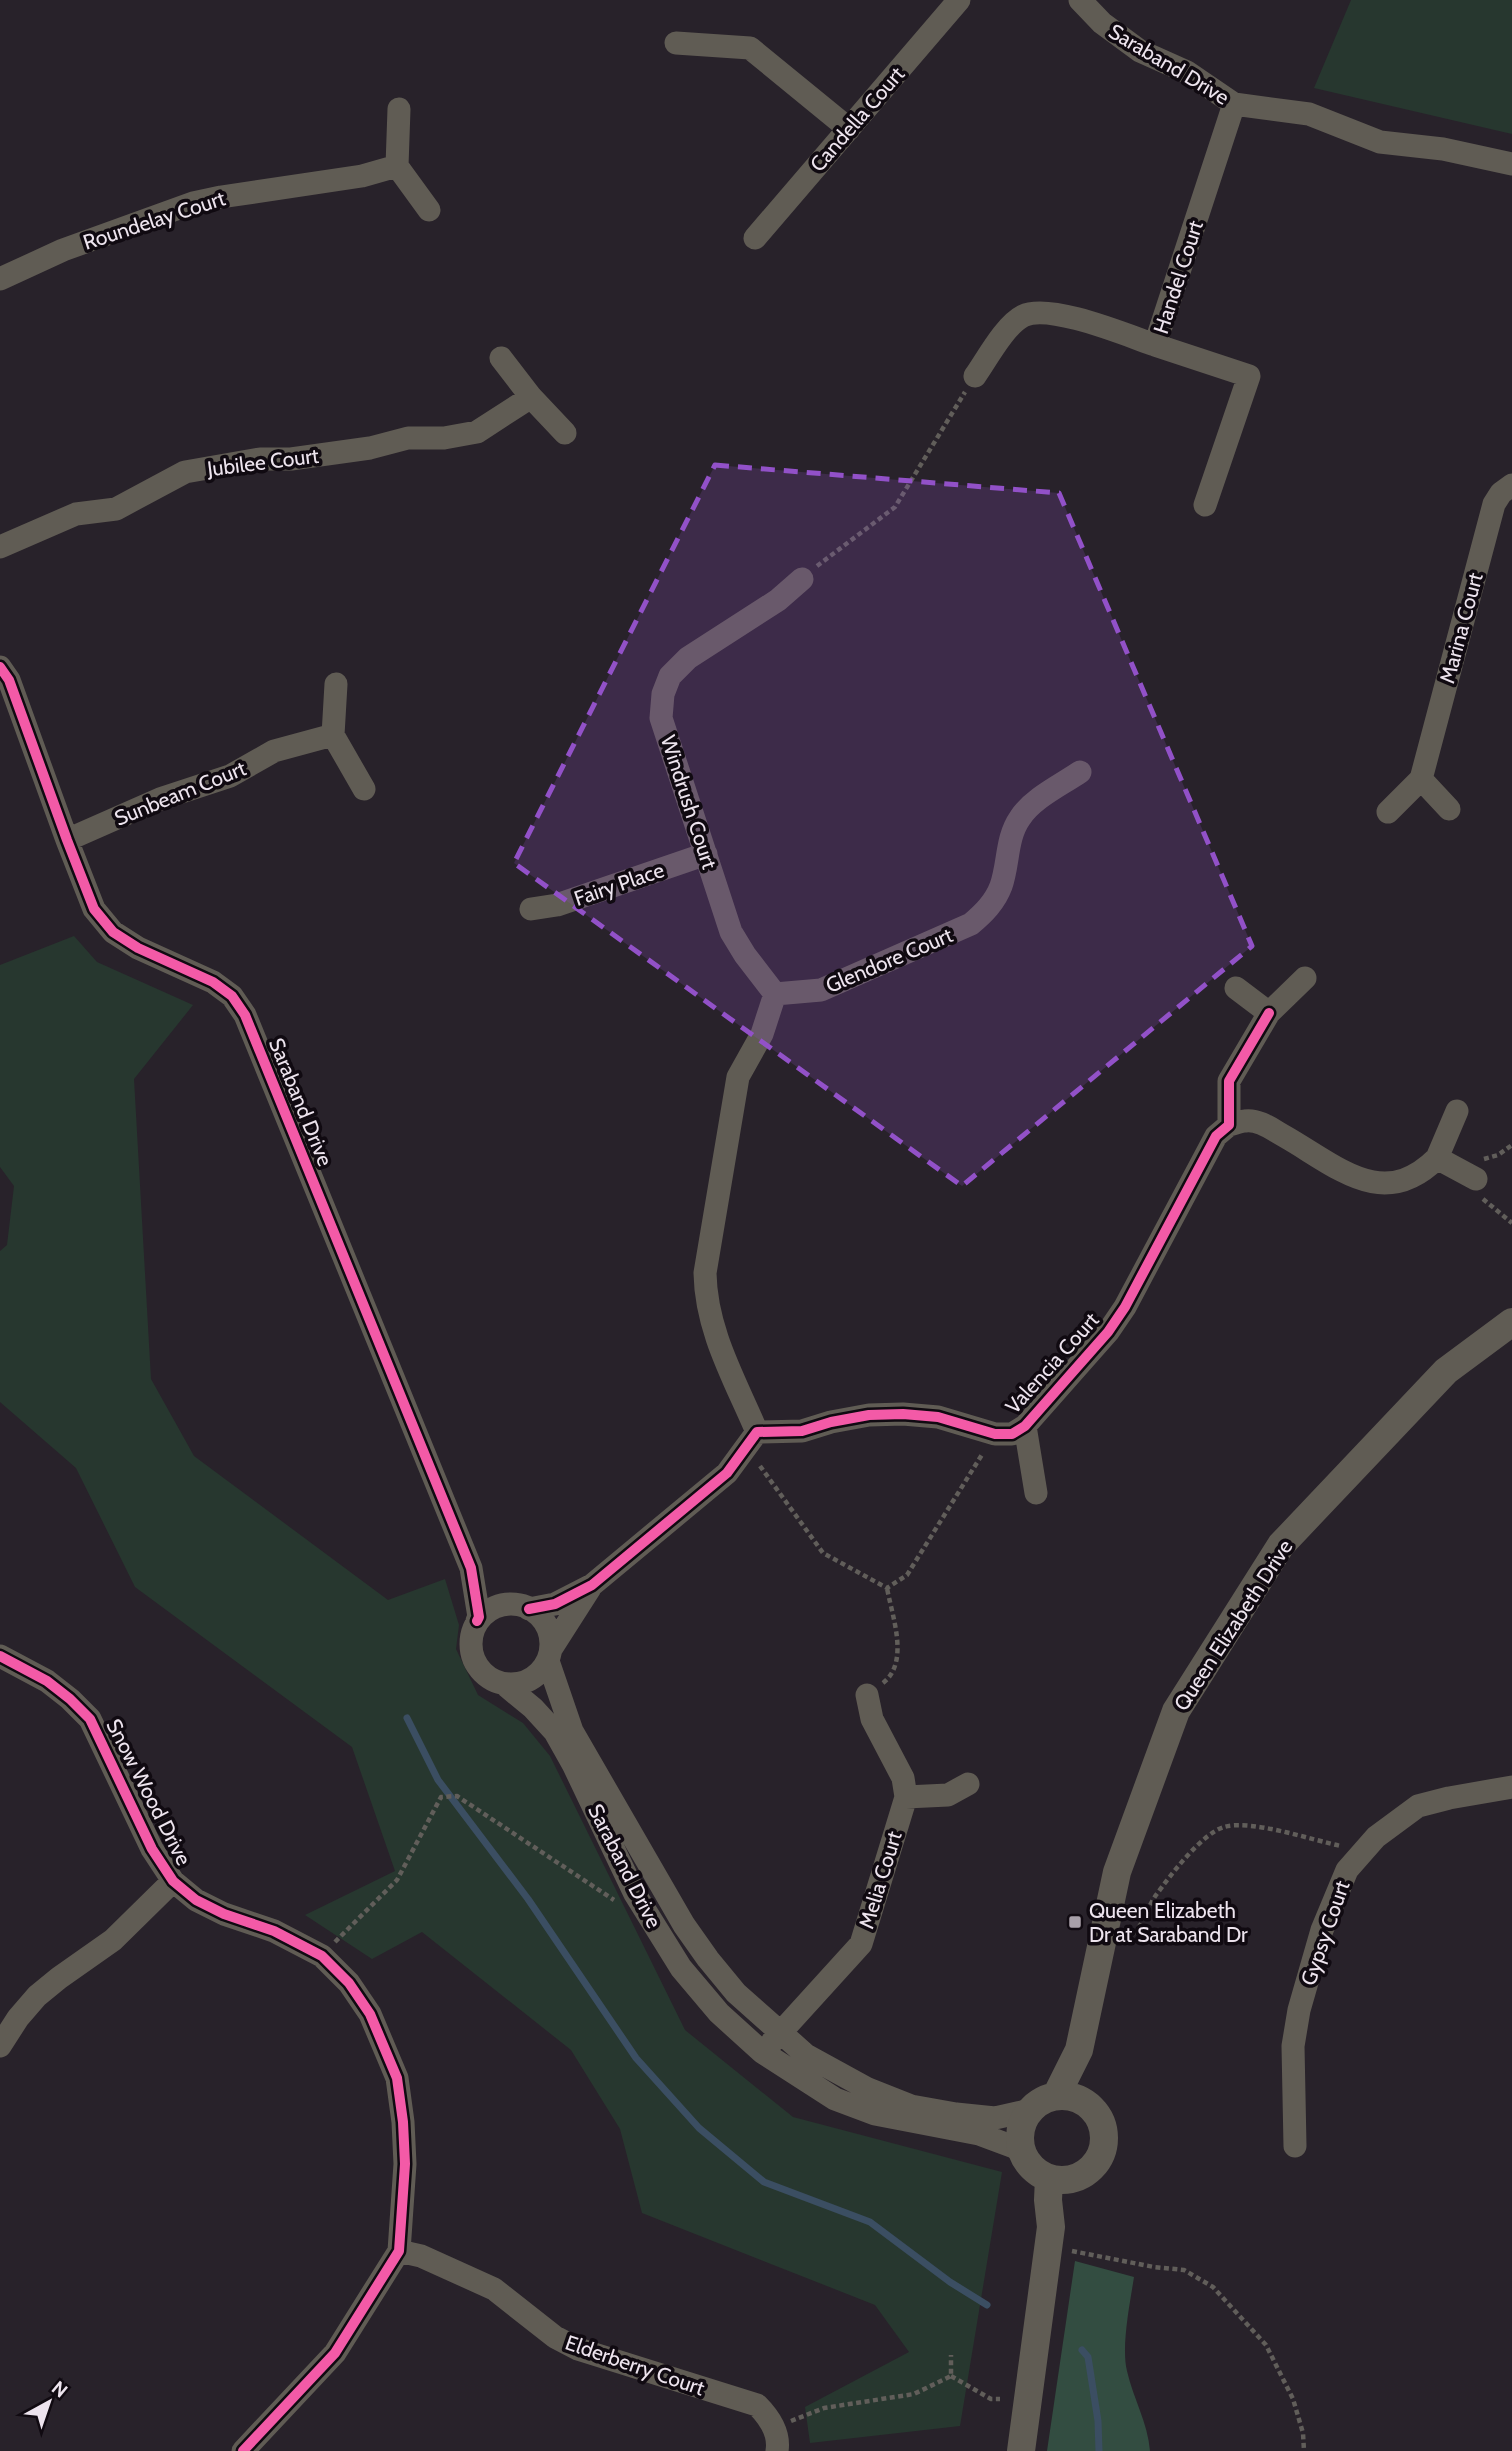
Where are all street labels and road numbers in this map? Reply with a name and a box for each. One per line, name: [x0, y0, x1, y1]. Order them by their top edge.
street label: Saraband Drive: [1104, 18, 1234, 110]
street label: Candella Court: [805, 61, 909, 177]
street label: Roundelay Court: [80, 185, 228, 255]
street label: Handel Court: [1148, 217, 1208, 337]
street label: Jubilee Court: [205, 443, 320, 481]
street label: Marina Court: [1434, 570, 1488, 686]
street label: Windrush Court: [656, 732, 722, 872]
street label: Sunbeam Court: [111, 755, 249, 831]
street label: Fairy Place: [571, 857, 667, 911]
street label: Glendore Court: [822, 922, 956, 998]
street label: Saraband Drive: [264, 1034, 338, 1170]
street label: Valencia Court: [1000, 1307, 1104, 1419]
street label: Queen Elizabeth Drive: [1168, 1535, 1298, 1715]
street label: Snow Wood Drive: [101, 1715, 197, 1870]
street label: Saraband Drive: [583, 1800, 667, 1932]
street label: Melia Court: [853, 1828, 907, 1932]
street label: Gypsy Court: [1295, 1877, 1355, 1989]
street label: Elderberry Court: [562, 2330, 708, 2400]

